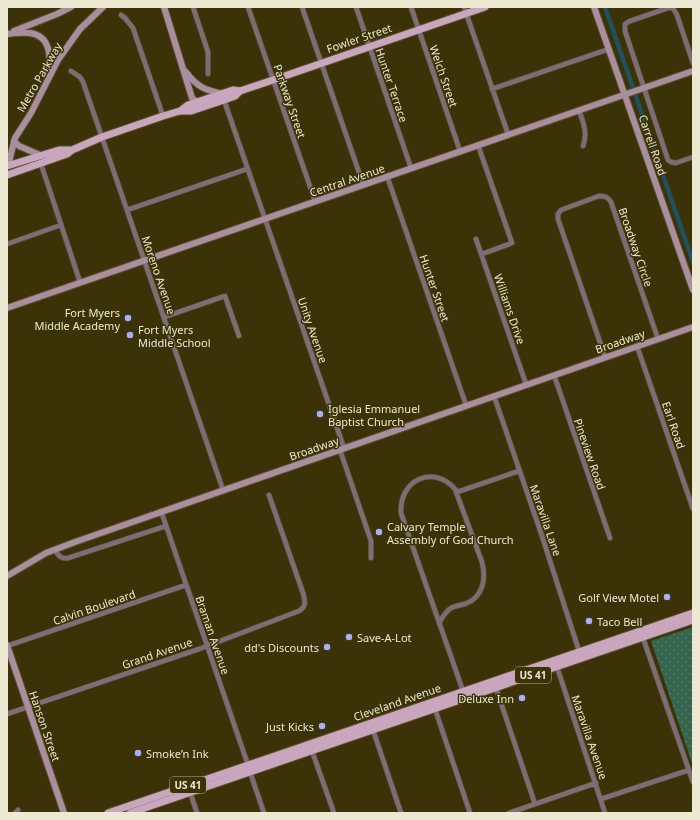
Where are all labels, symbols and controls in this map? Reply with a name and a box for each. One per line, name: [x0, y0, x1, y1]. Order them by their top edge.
street label: Fowler Street: [324, 20, 394, 56]
street label: Metro Parkway: [13, 39, 65, 114]
street label: Welch Street: [426, 43, 462, 109]
street label: Hunter Terrace: [372, 46, 412, 124]
street label: Parkway Street: [270, 62, 310, 140]
street label: Carrell Road: [636, 113, 670, 177]
street label: Central Avenue: [307, 160, 387, 200]
street label: Broadway Circle: [615, 205, 657, 289]
street label: Moreno Avenue: [139, 234, 179, 316]
street label: Hunter Street: [417, 252, 453, 324]
street label: Williams Drive: [491, 272, 529, 346]
street label: Unity Avenue: [295, 295, 331, 365]
place label: Fort Myers Middle Academy: [34, 305, 120, 333]
marker: Fort Myers Middle Academy: [123, 313, 133, 323]
place label: Fort Myers Middle School: [138, 322, 211, 350]
street label: Broadway: [593, 325, 647, 356]
marker: Fort Myers Middle School: [125, 330, 135, 340]
street label: Earl Road: [659, 399, 689, 451]
place label: Iglesia Emmanuel Baptist Church: [328, 401, 420, 429]
marker: Iglesia Emmanuel Baptist Church: [315, 409, 325, 419]
street label: Pineview Road: [571, 416, 609, 492]
street label: Broadway: [287, 432, 341, 463]
street label: Maravilla Lane: [527, 482, 565, 558]
place label: Calvary Temple Assembly of God Church: [387, 519, 514, 547]
marker: Calvary Temple Assembly of God Church: [374, 527, 384, 537]
street label: Calvin Boulevard: [51, 586, 137, 628]
place label: Golf View Motel: [578, 590, 659, 605]
marker: Golf View Motel: [662, 592, 672, 602]
street label: Braman Avenue: [192, 594, 234, 676]
place label: Taco Bell: [597, 614, 642, 629]
marker: Taco Bell: [584, 616, 594, 626]
place label: Save-A-Lot: [357, 630, 412, 645]
marker: Save-A-Lot: [344, 632, 354, 642]
street label: Grand Avenue: [120, 634, 194, 672]
place label: dd's Discounts: [244, 640, 319, 655]
marker: dd's Discounts: [322, 642, 332, 652]
road number: US 41: [515, 667, 551, 683]
street label: Cleveland Avenue: [351, 680, 443, 724]
street label: Hanson Street: [26, 689, 64, 763]
place label: Deluxe Inn: [458, 691, 514, 706]
marker: Deluxe Inn: [517, 693, 527, 703]
street label: Maravilla Avenue: [569, 693, 611, 781]
place label: Just Kicks: [265, 719, 314, 734]
marker: Just Kicks: [317, 721, 327, 731]
place label: Smoke’n Ink: [146, 746, 209, 761]
marker: Smoke’n Ink: [133, 748, 143, 758]
road number: US 41: [170, 777, 206, 793]

